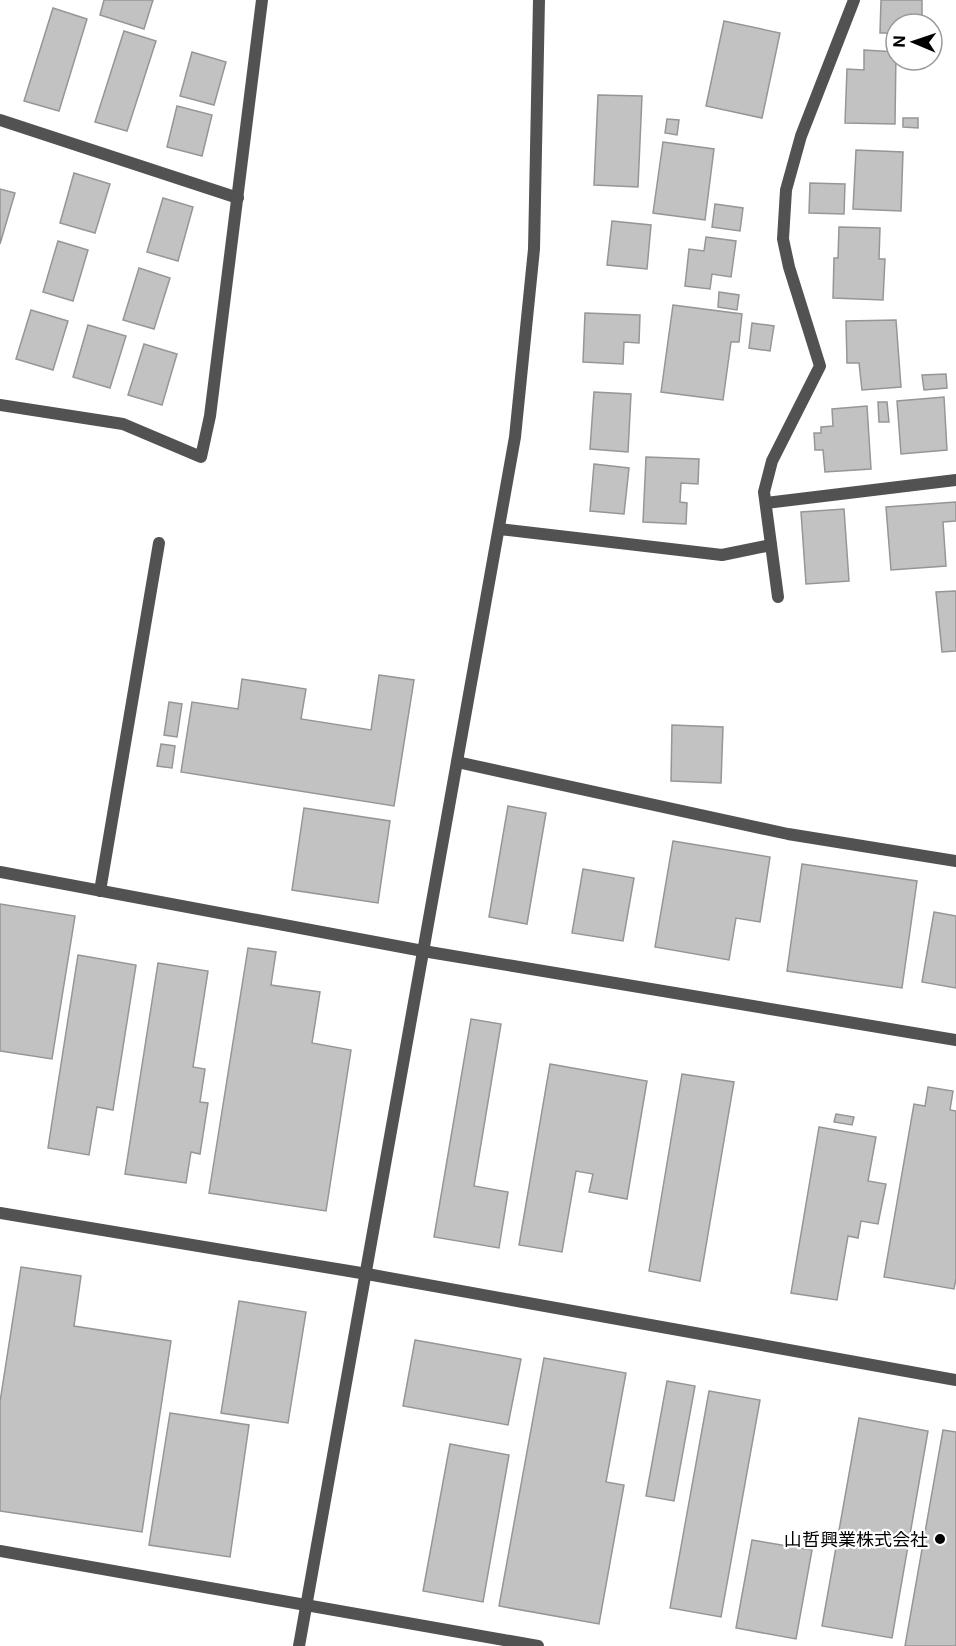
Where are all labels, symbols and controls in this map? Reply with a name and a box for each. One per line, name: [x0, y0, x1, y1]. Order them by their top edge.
north arrow: [884, 12, 944, 72]
text: N: [889, 35, 909, 48]
place label: 山哲興業株式会社: [784, 1529, 928, 1550]
marker: 山哲興業株式会社: [933, 1532, 947, 1546]

